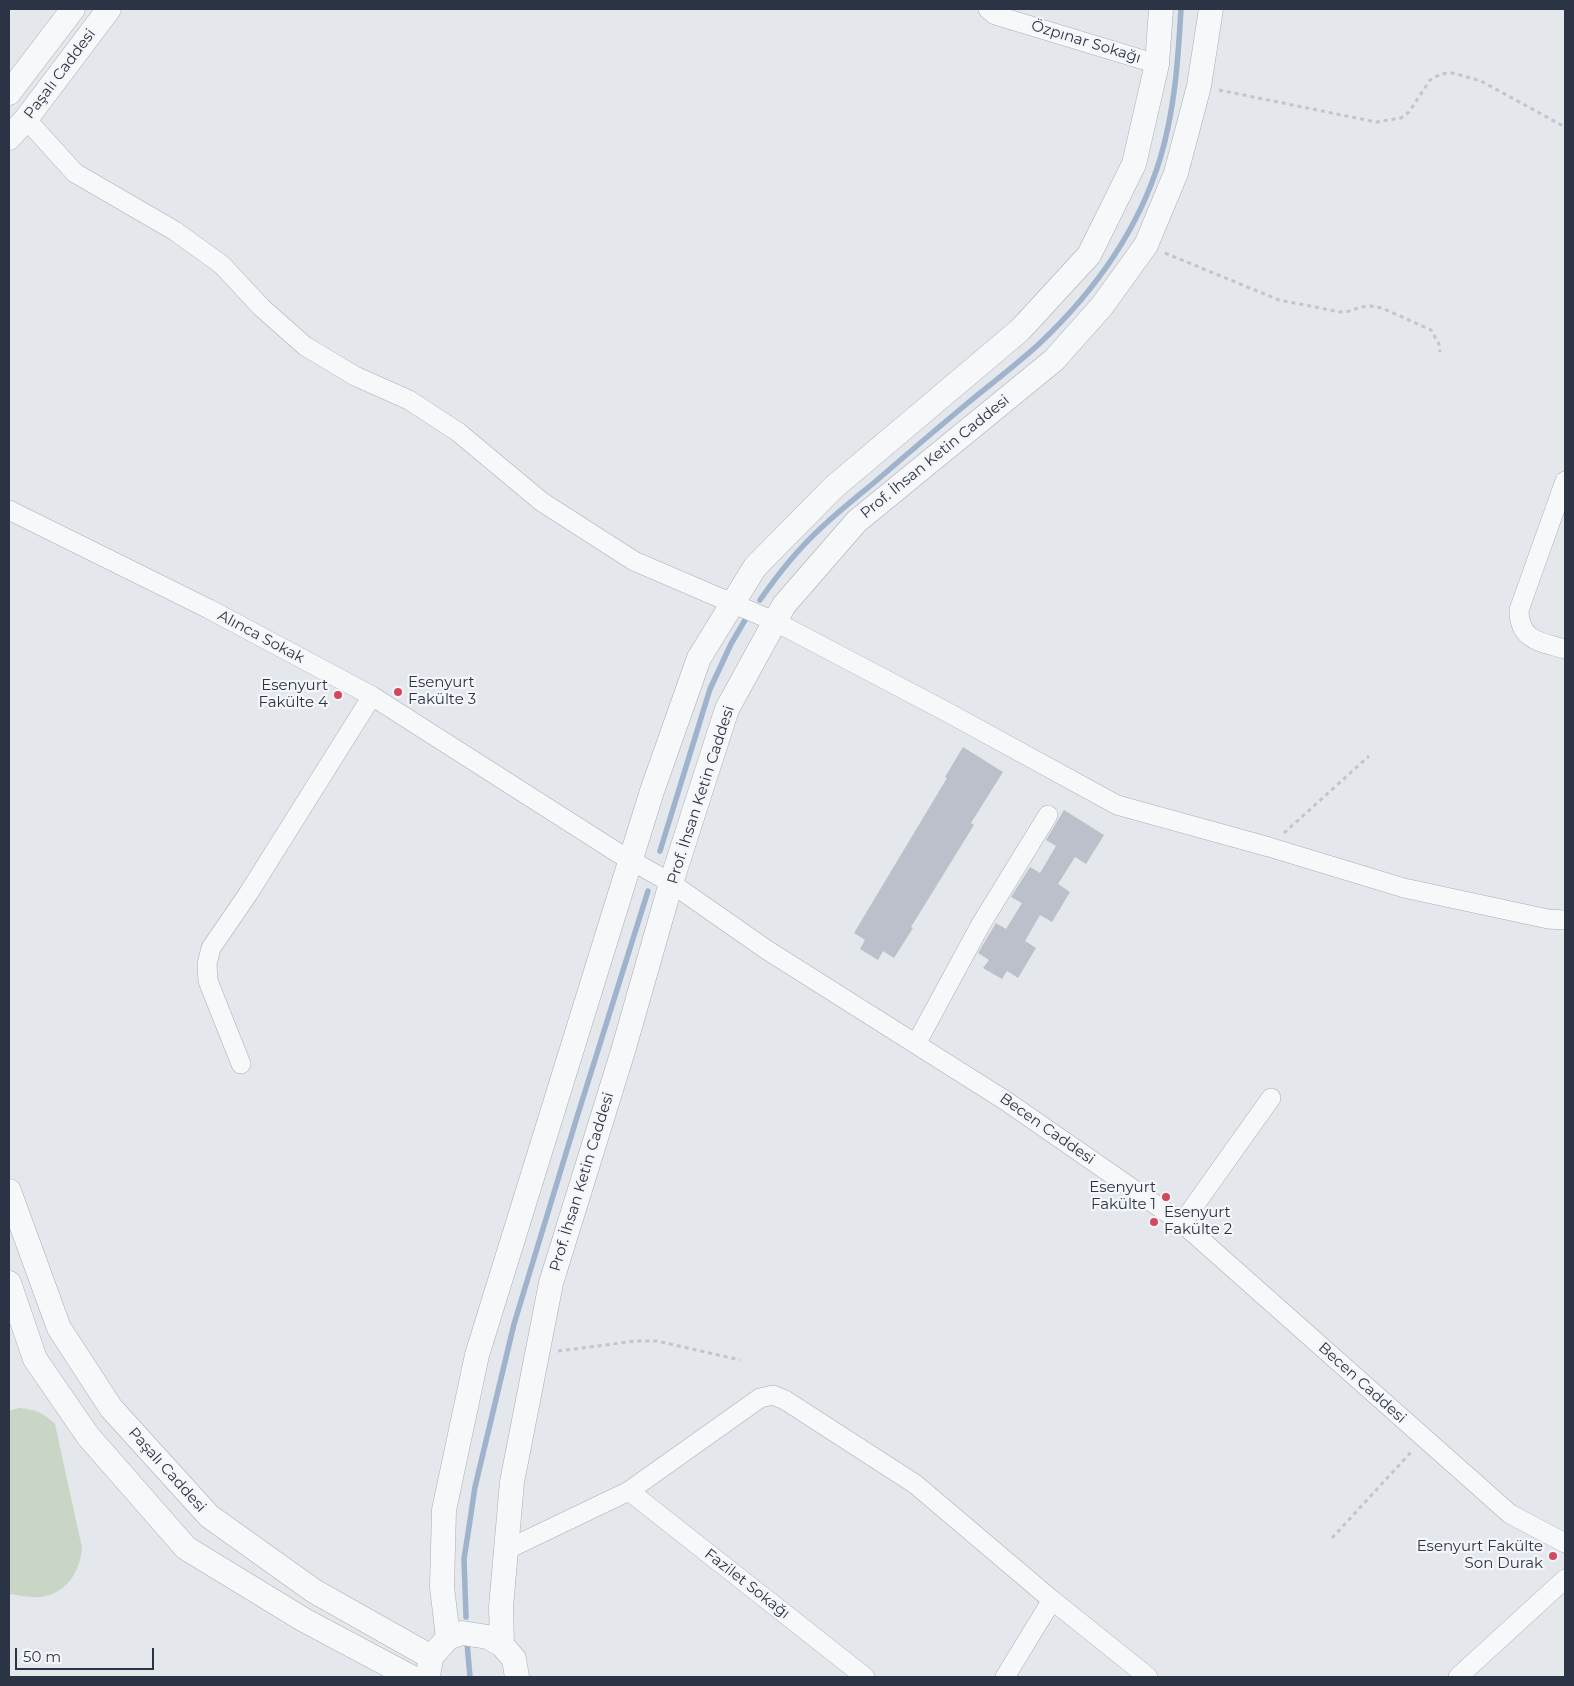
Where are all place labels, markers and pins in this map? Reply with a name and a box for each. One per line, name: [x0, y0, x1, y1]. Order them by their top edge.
place label: Esenyurt Fakülte 3: [408, 674, 476, 709]
place label: Esenyurt Fakülte 4: [258, 677, 328, 712]
marker: Esenyurt Fakülte 3: [392, 686, 404, 698]
marker: Esenyurt Fakülte 4: [332, 689, 344, 701]
place label: Esenyurt Fakülte 1: [1089, 1179, 1156, 1214]
marker: Esenyurt Fakülte 1: [1160, 1191, 1172, 1203]
place label: Esenyurt Fakülte 2: [1164, 1204, 1232, 1239]
marker: Esenyurt Fakülte 2: [1148, 1216, 1160, 1228]
place label: Esenyurt Fakülte Son Durak: [1417, 1538, 1543, 1573]
marker: Esenyurt Fakülte Son Durak: [1547, 1550, 1559, 1562]

